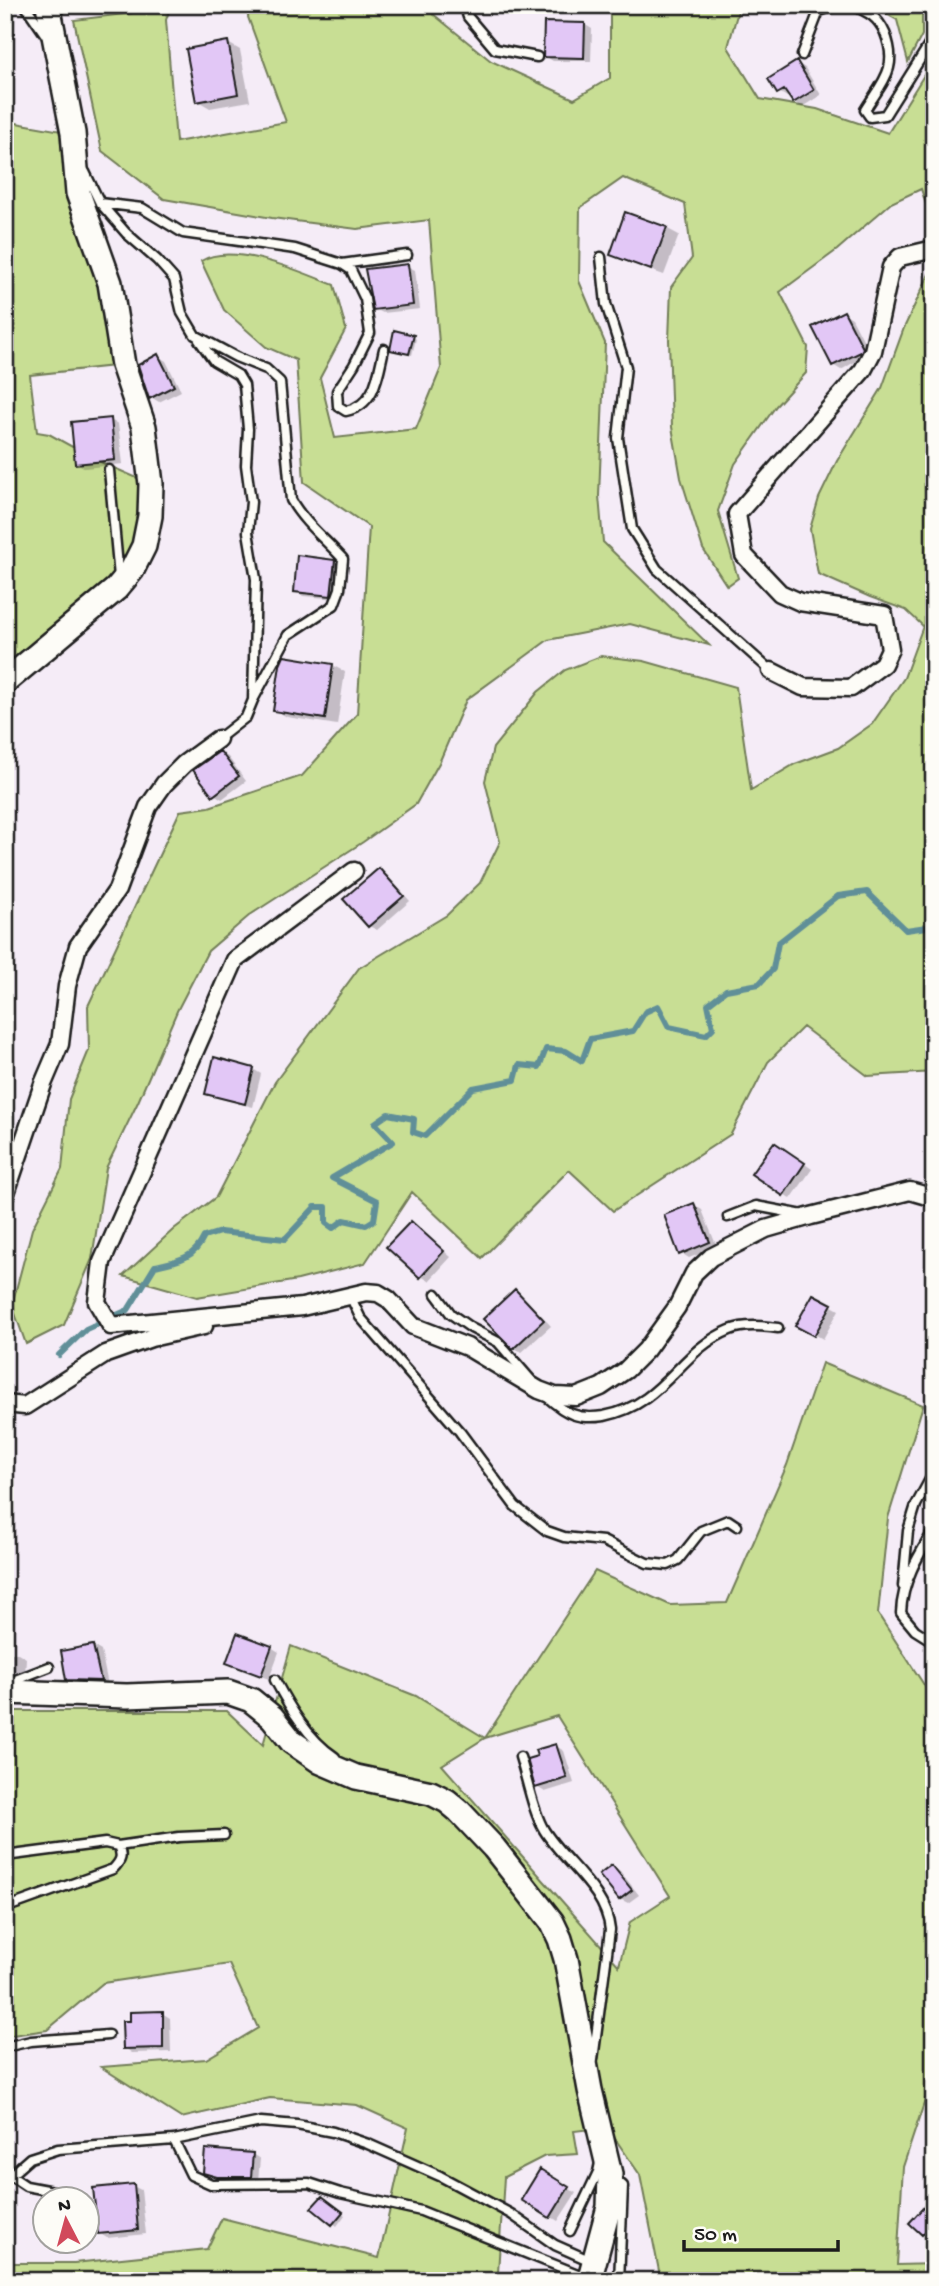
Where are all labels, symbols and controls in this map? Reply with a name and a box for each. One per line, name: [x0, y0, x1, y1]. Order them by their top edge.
north arrow: [32, 2184, 102, 2254]
text: N: [57, 2194, 72, 2219]
scale bar: [684, 2209, 838, 2253]
text: 50 m: [694, 2224, 737, 2249]

